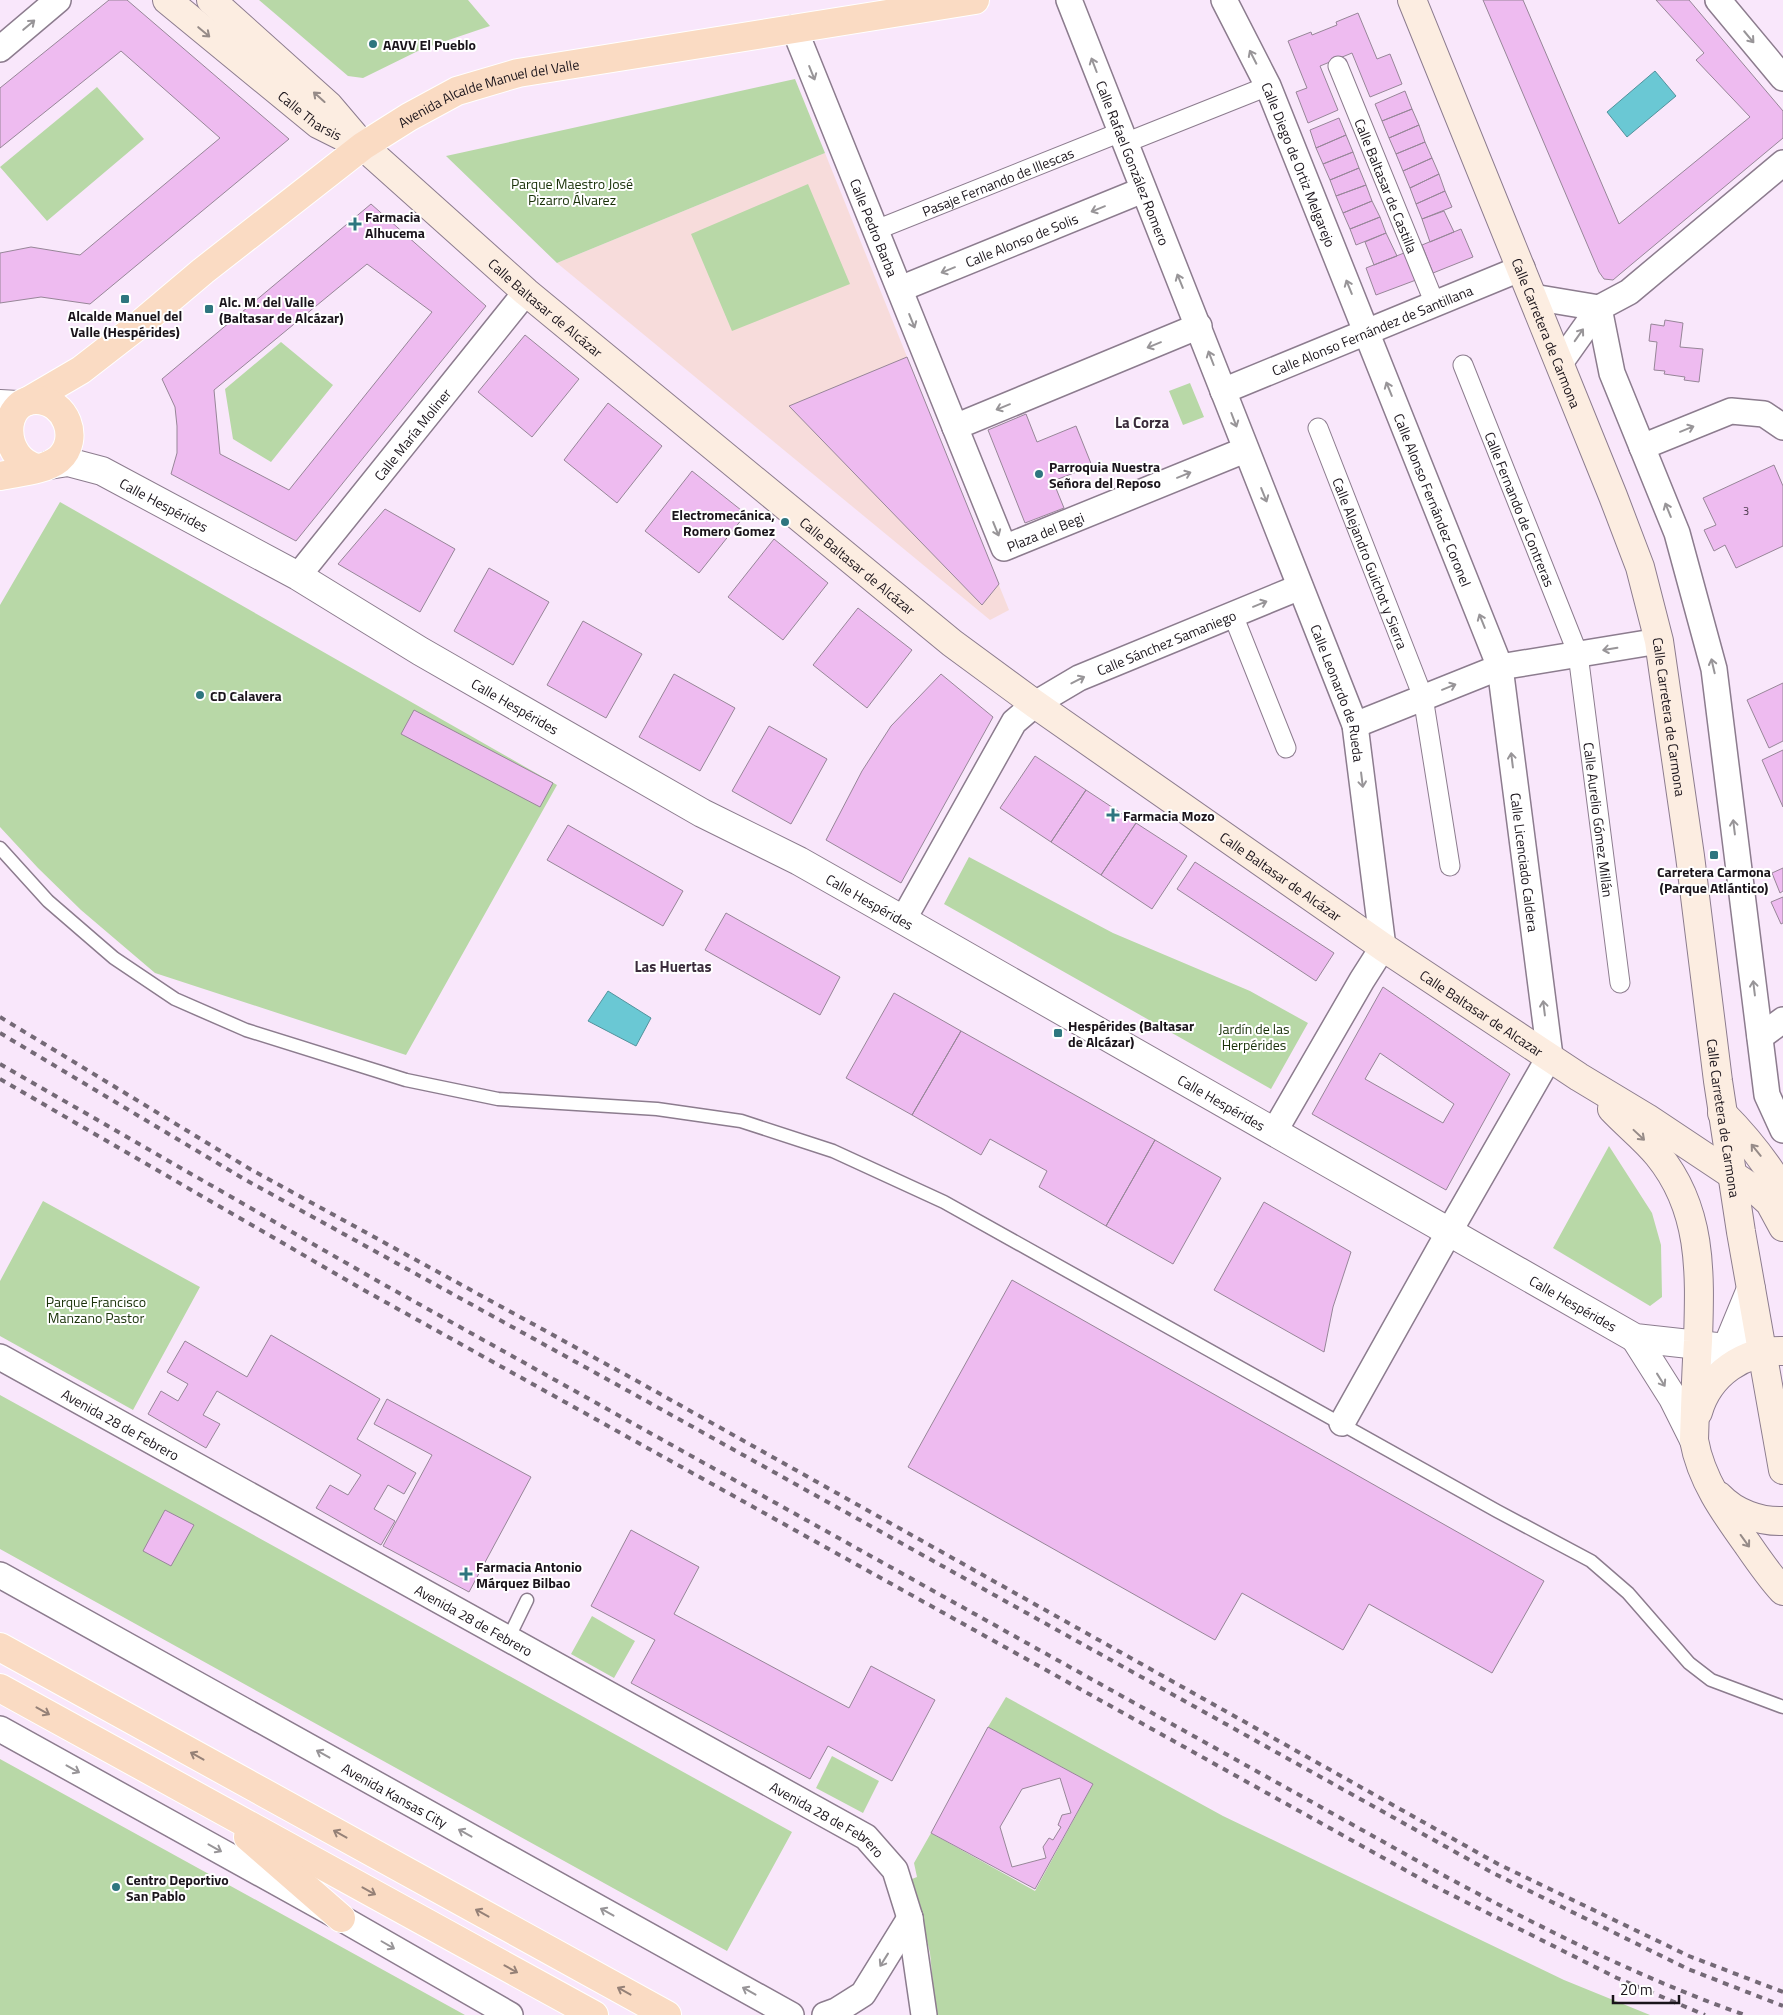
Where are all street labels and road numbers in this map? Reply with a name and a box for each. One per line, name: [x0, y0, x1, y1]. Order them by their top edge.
street label: Avenida Alcalde Manuel del Valle: [393, 53, 581, 132]
street label: Calle Rafael González Romero: [1091, 77, 1175, 248]
street label: Calle Diego de Ortiz Melgarejo: [1257, 79, 1342, 250]
street label: Calle Tharsis: [274, 85, 346, 145]
street label: Calle Baltasar de Castilla: [1350, 115, 1424, 256]
street label: Pasaje Fernando de Illescas: [919, 142, 1077, 221]
street label: Calle Pedro Barba: [845, 175, 904, 280]
street label: Calle Alonso de Solis: [962, 207, 1081, 272]
street label: Calle Baltasar de Alcázar: [484, 253, 608, 362]
street label: Calle Carretera de Carmona: [1507, 255, 1587, 411]
street label: Calle Alonso Fernández de Santillana: [1268, 279, 1476, 380]
street label: Calle María Moliner: [368, 383, 456, 485]
street label: Calle Alonso Fernández Coronel: [1389, 410, 1477, 589]
street label: Calle Fernando de Contreras: [1480, 428, 1561, 590]
street label: Calle Hespérides: [116, 472, 212, 537]
street label: Calle Alejandro Guichot y Sierra: [1328, 474, 1414, 652]
street label: Plaza del Begi: [1003, 506, 1087, 556]
street label: Calle Baltasar de Alcázar: [796, 512, 920, 619]
street label: Calle Sánchez Samaniego: [1093, 604, 1239, 680]
street label: Calle Leonardo de Rueda: [1306, 621, 1370, 763]
street label: Calle Carretera de Carmona: [1648, 636, 1692, 797]
street label: Calle Hespérides: [468, 672, 563, 739]
street label: Calle Aurelio Gómez Millán: [1579, 741, 1619, 898]
street label: Calle Licenciado Caldera: [1506, 791, 1544, 933]
street label: Calle Baltasar de Alcázar: [1216, 826, 1346, 926]
street label: Calle Hespérides: [822, 868, 918, 934]
street label: Calle Baltasar de Alcazar: [1416, 964, 1548, 1061]
street label: Calle Carretera de Carmona: [1702, 1037, 1746, 1199]
street label: Calle Hespérides: [1174, 1069, 1269, 1135]
street label: Calle Hespérides: [1526, 1269, 1621, 1336]
street label: Avenida 28 de Febrero: [58, 1383, 183, 1465]
street label: Avenida 28 de Febrero: [411, 1579, 537, 1661]
street label: Avenida Kansas City: [338, 1757, 452, 1833]
street label: Avenida 28 de Febrero: [766, 1775, 890, 1862]

